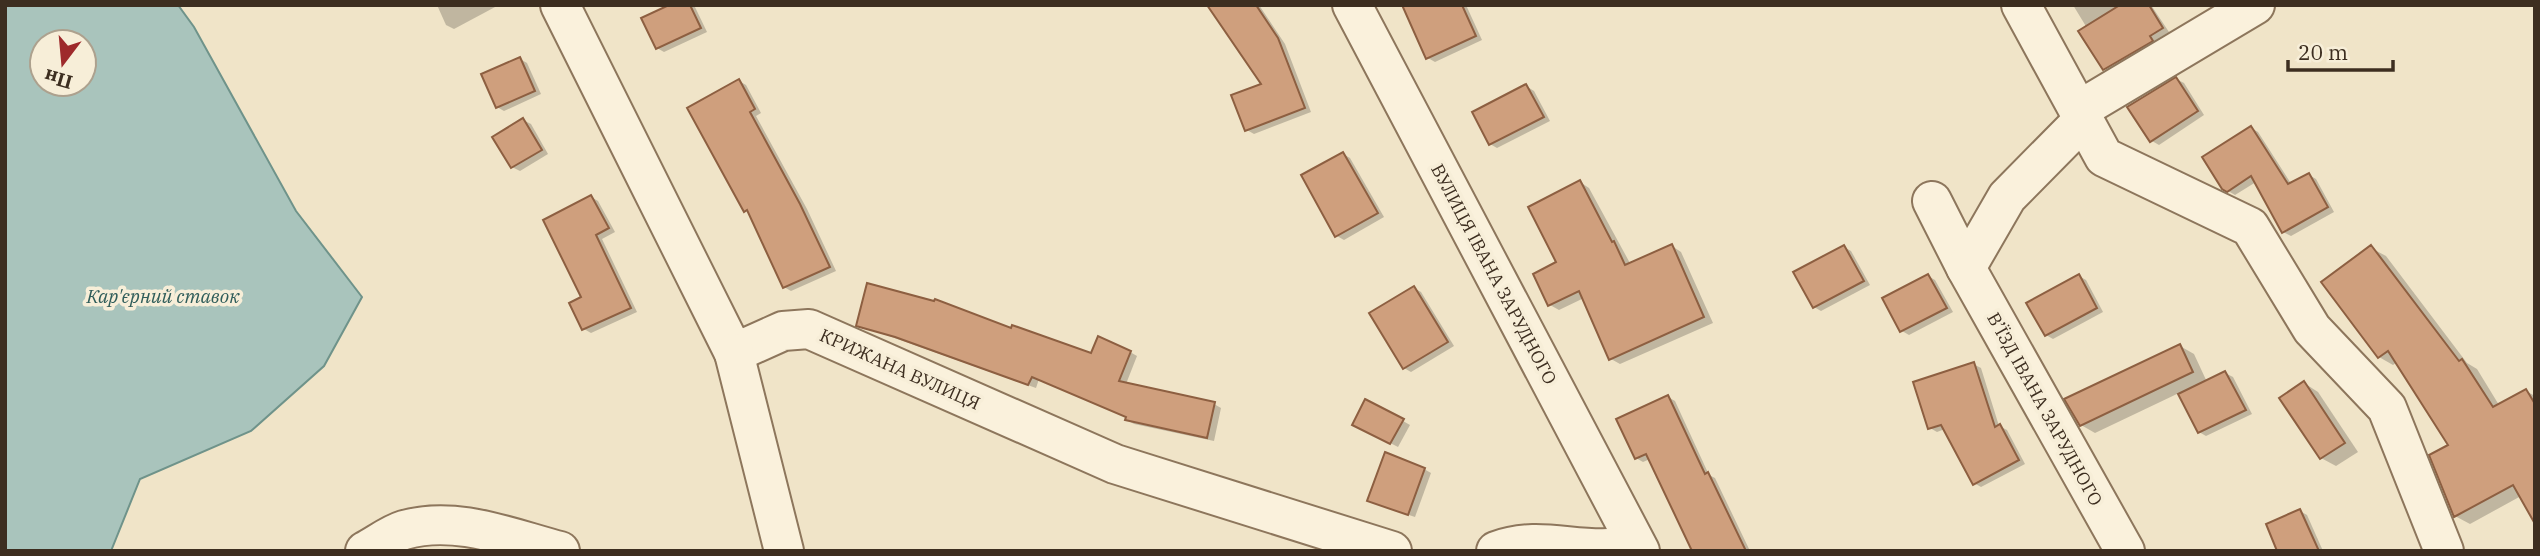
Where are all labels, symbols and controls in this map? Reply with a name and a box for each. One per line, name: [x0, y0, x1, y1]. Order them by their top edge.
north arrow: [28, 28, 98, 98]
scale bar: [2288, 28, 2393, 72]
text: 20 m: [2298, 38, 2348, 66]
text: Пн: [41, 64, 75, 95]
street label: ВУЛИЦЯ ІВАНА ЗАРУДНОГО: [1426, 160, 1562, 388]
water label: Кар'єрний ставок: [85, 284, 240, 308]
street label: В’ЇЗД ІВАНА ЗАРУДНОГО: [1982, 308, 2108, 510]
street label: КРИЖАНА ВУЛИЦЯ: [816, 323, 984, 415]

